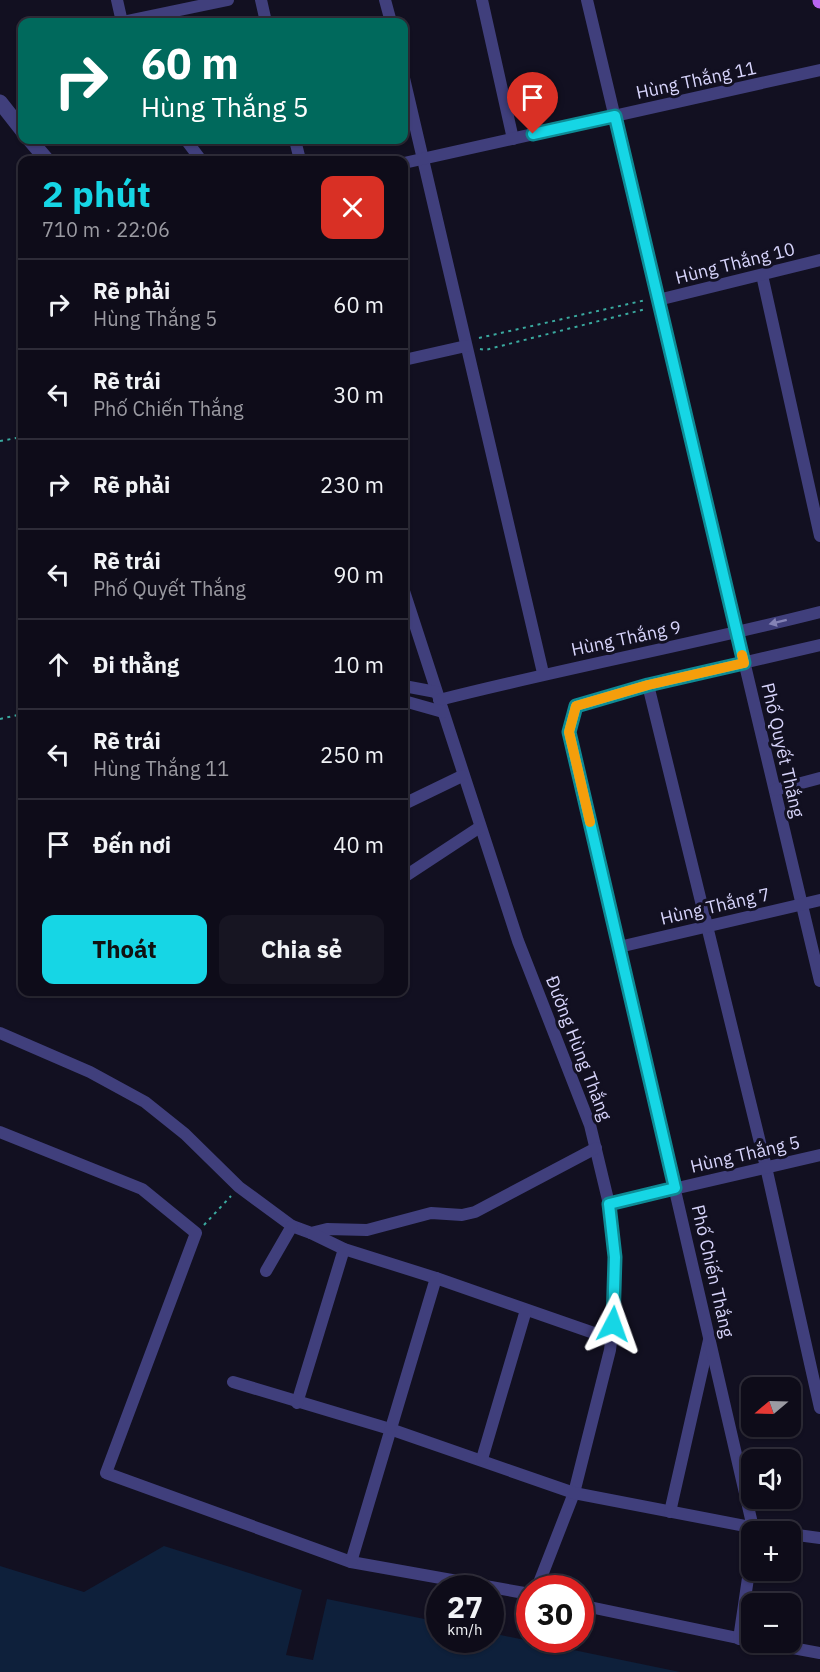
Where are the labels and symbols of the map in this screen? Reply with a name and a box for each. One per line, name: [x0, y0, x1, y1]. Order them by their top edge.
street label: Hùng Thắng 11: [634, 56, 758, 104]
pin: [507, 72, 558, 134]
street label: Hùng Thắng 10: [673, 237, 797, 289]
street label: Hùng Thắng 9: [569, 615, 683, 661]
one-way arrow: [769, 618, 788, 628]
street label: Phố Quyết Thắng: [756, 680, 810, 820]
street label: Hùng Thắng 7: [658, 882, 772, 930]
street label: Đường Hùng Thắng: [541, 972, 617, 1124]
street label: Hùng Thắng 5: [688, 1130, 802, 1178]
street label: Phố Chiến Thắng: [687, 1202, 740, 1340]
position arrow: [581, 1292, 645, 1356]
north arrow: [741, 1377, 801, 1437]
speed limit sign: 30: [516, 1575, 594, 1653]

